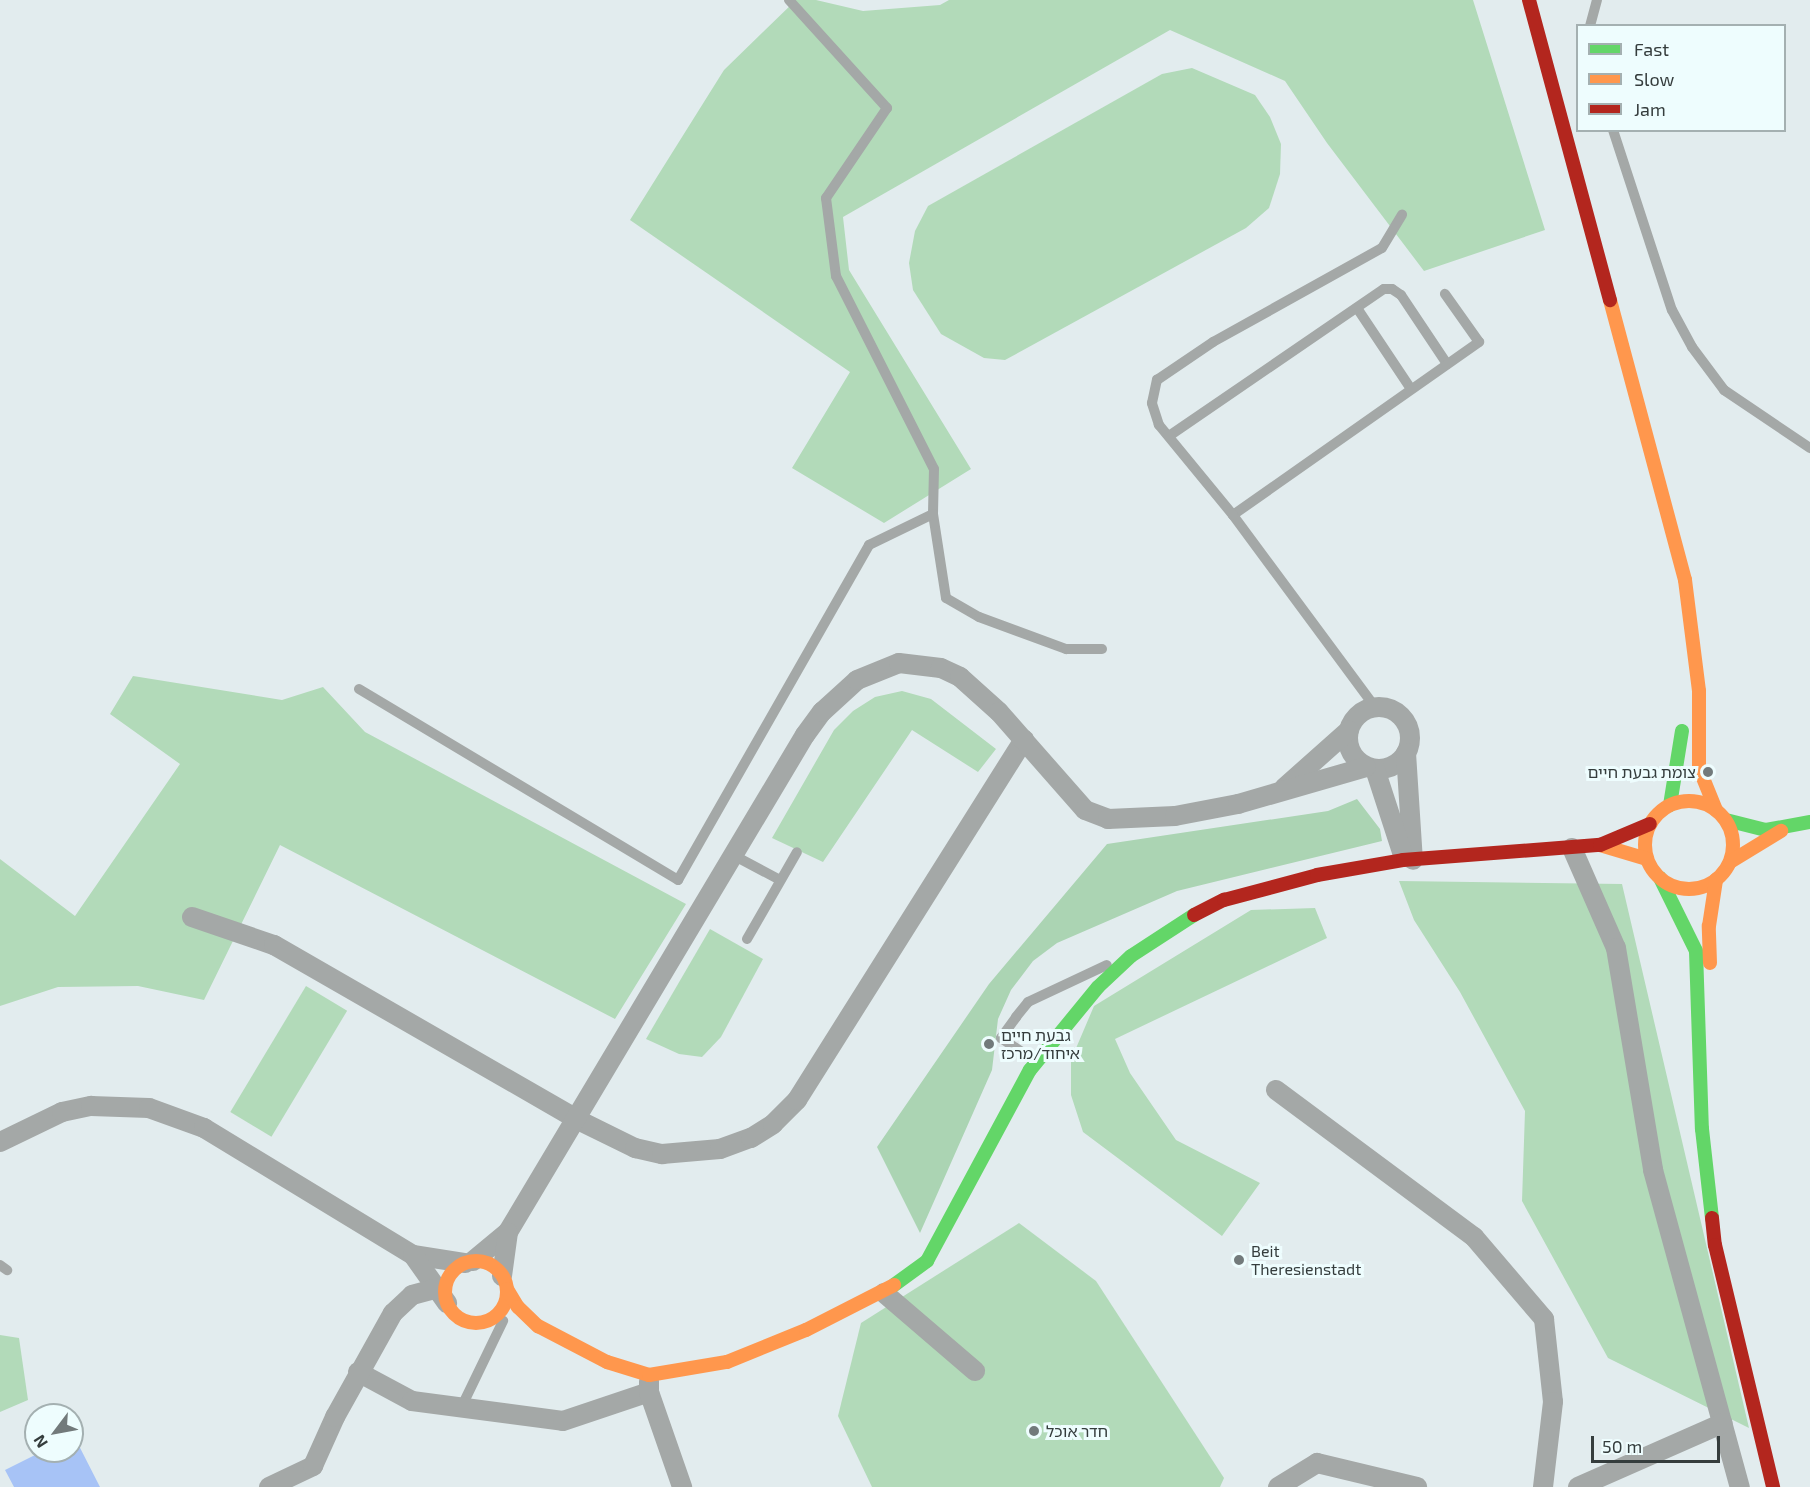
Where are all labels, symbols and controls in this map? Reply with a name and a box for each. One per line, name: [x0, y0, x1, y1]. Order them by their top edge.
legend: [1576, 24, 1786, 132]
text: Fast: [1634, 38, 1669, 60]
text: Slow: [1634, 68, 1674, 90]
text: Jam: [1634, 98, 1666, 120]
place label: צומת גבעת חיים: [1587, 762, 1696, 782]
marker: צומת גבעת חיים: [1701, 765, 1715, 779]
place label: גבעת חיים איחוד/מרכז: [1001, 1025, 1080, 1063]
marker: גבעת חיים איחוד/מרכז: [982, 1037, 996, 1051]
place label: Beit Theresienstadt: [1251, 1241, 1361, 1279]
marker: Beit Theresienstadt: [1232, 1253, 1246, 1267]
north arrow: [24, 1403, 84, 1463]
place label: חדר אוכל: [1046, 1421, 1108, 1441]
marker: חדר אוכל: [1027, 1424, 1041, 1438]
scale bar: [1594, 1424, 1723, 1462]
text: N: [29, 1432, 51, 1452]
text: 50 m: [1602, 1435, 1642, 1457]

